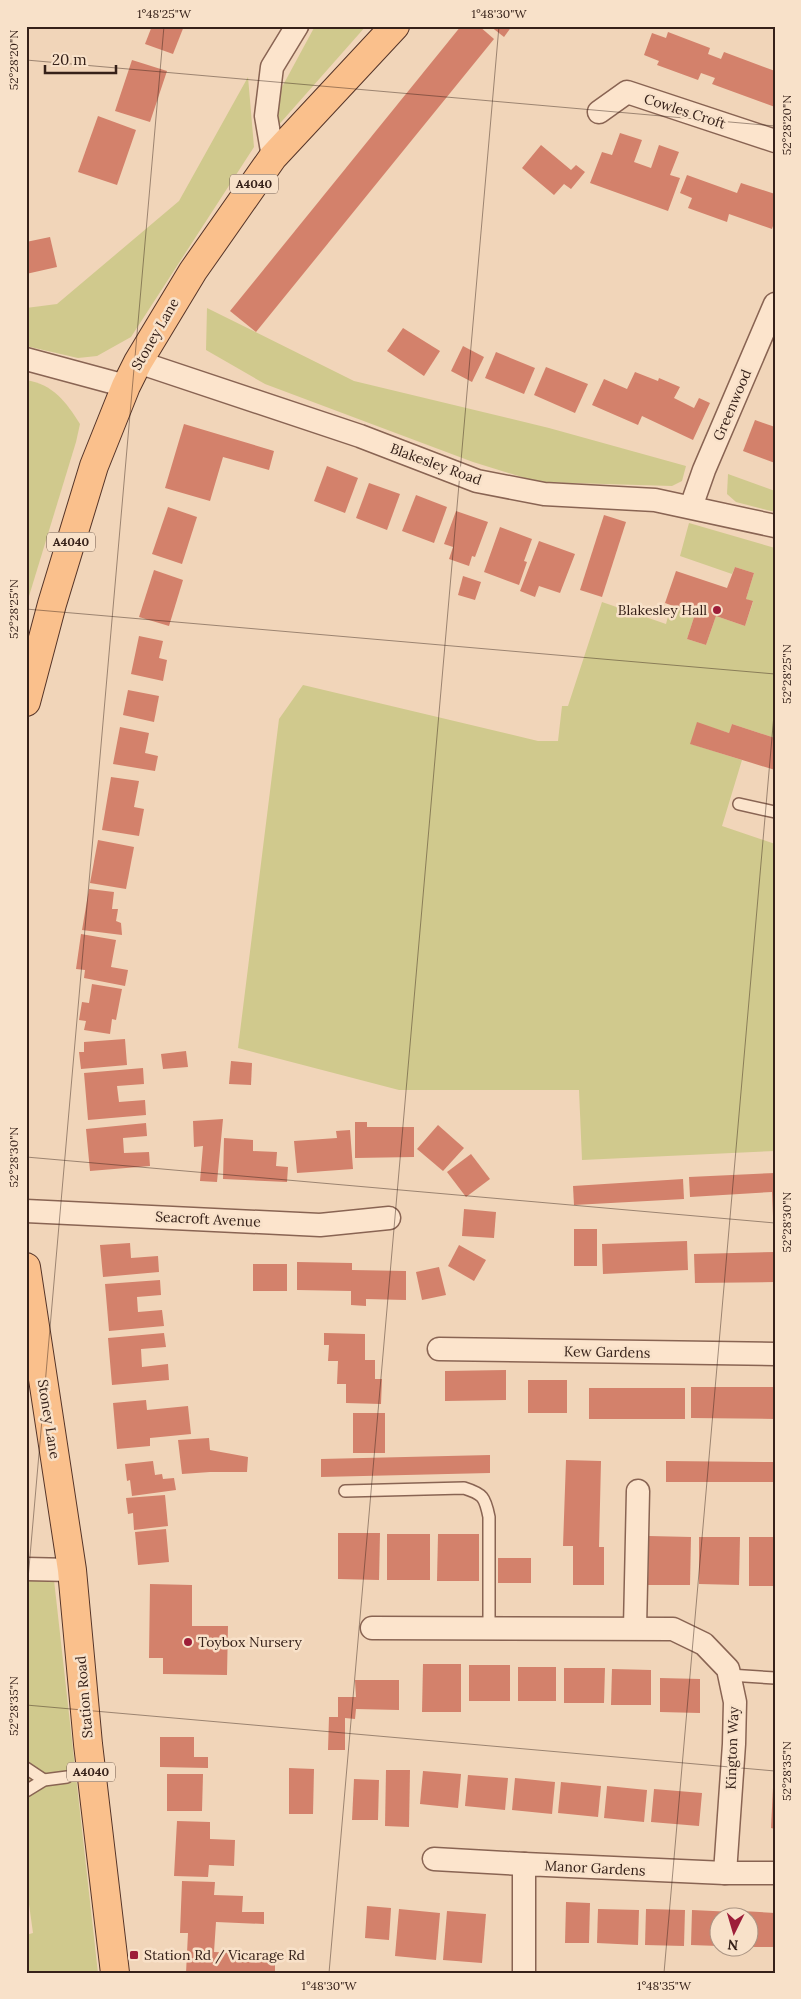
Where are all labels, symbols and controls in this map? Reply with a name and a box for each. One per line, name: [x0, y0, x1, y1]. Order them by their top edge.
text: 1°48'25"W: [137, 6, 192, 21]
text: 1°48'30"W: [472, 6, 527, 21]
text: 52°28'20"N: [6, 30, 21, 90]
scale bar: [45, 42, 116, 74]
text: 20 m: [52, 50, 87, 69]
street label: Cowles Croft: [642, 89, 729, 133]
text: 52°28'20"N: [779, 95, 794, 155]
road number: A4040: [230, 174, 278, 193]
street label: Stoney Lane: [127, 294, 183, 373]
street label: Greenwood: [709, 367, 755, 443]
street label: Blakesley Road: [388, 439, 484, 489]
road number: A4040: [47, 532, 95, 552]
text: 52°28'25"N: [6, 579, 21, 639]
place label: Blakesley Hall: [618, 601, 707, 619]
marker: Blakesley Hall: [711, 604, 723, 616]
text: 52°28'25"N: [779, 644, 794, 704]
text: 52°28'30"N: [6, 1127, 21, 1187]
text: 52°28'30"N: [779, 1192, 794, 1252]
street label: Seacroft Avenue: [155, 1207, 262, 1231]
street label: Kew Gardens: [564, 1342, 650, 1362]
street label: Stoney Lane: [34, 1378, 64, 1460]
place label: Toybox Nursery: [198, 1633, 303, 1651]
marker: Toybox Nursery: [182, 1636, 194, 1648]
street label: Station Road: [71, 1655, 97, 1739]
text: 52°28'35"N: [6, 1676, 21, 1736]
street label: Kington Way: [722, 1705, 742, 1790]
text: 52°28'35"N: [779, 1741, 794, 1801]
road number: A4040: [67, 1762, 115, 1781]
street label: Manor Gardens: [544, 1856, 646, 1880]
north arrow: [708, 1906, 758, 1956]
text: N: [727, 1935, 739, 1954]
place label: Station Rd / Vicarage Rd: [144, 1946, 305, 1964]
marker: Station Rd / Vicarage Rd: [128, 1949, 140, 1961]
text: 1°48'30"W: [302, 1978, 357, 1993]
text: 1°48'35"W: [637, 1978, 692, 1993]

